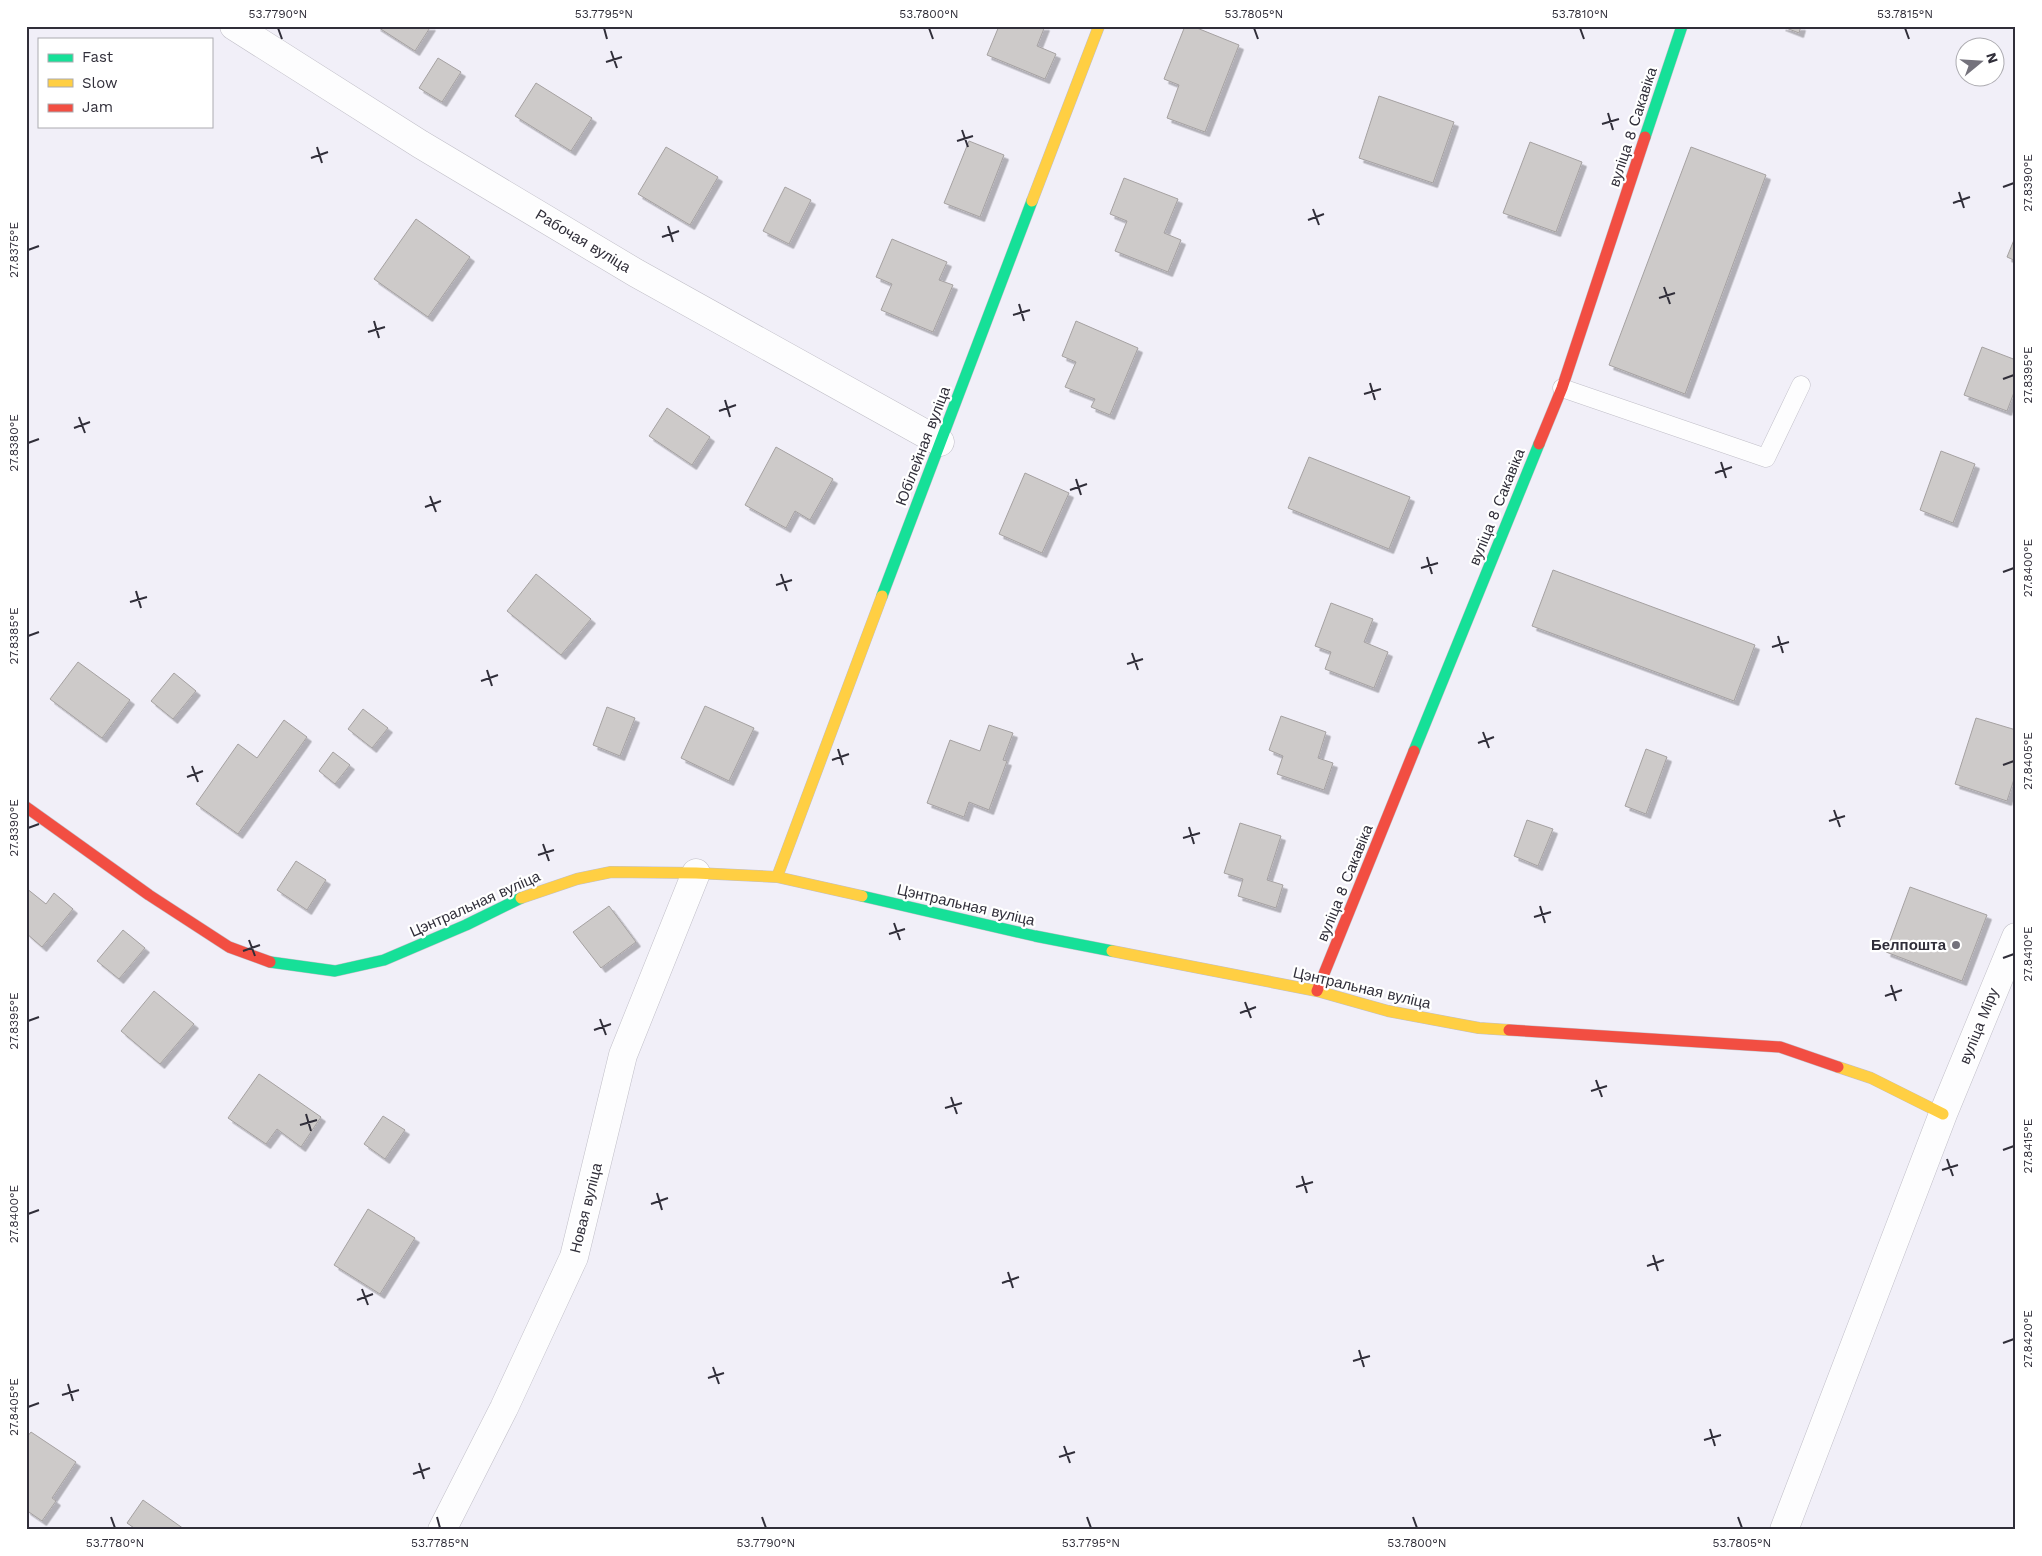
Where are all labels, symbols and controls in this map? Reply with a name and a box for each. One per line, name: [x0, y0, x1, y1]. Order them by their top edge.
text: 53.7790°N: [249, 7, 307, 21]
text: 53.7795°N: [575, 7, 633, 21]
text: 53.7800°N: [899, 7, 959, 21]
text: 53.7805°N: [1225, 7, 1283, 21]
text: 53.7810°N: [1552, 7, 1608, 21]
text: 53.7815°N: [1877, 7, 1933, 21]
legend: [38, 38, 212, 128]
north arrow: [1954, 38, 2004, 88]
text: Fast: [82, 48, 114, 66]
text: N: [1983, 51, 2002, 65]
street label: вуліца 8 Сакавіка: [1605, 64, 1661, 189]
text: Slow: [82, 74, 118, 92]
text: Jam: [82, 98, 113, 116]
text: 27.8390°E: [2021, 154, 2035, 212]
street label: Рабочая вуліца: [532, 206, 634, 277]
text: 27.8375°E: [7, 222, 21, 278]
text: 27.8395°E: [2021, 346, 2035, 404]
street label: Юбілейная вуліца: [892, 383, 954, 508]
text: 27.8380°E: [7, 414, 21, 472]
street label: вуліца 8 Сакавіка: [1465, 445, 1529, 568]
text: 27.8400°E: [2021, 538, 2035, 597]
text: 27.8385°E: [7, 607, 21, 665]
text: 27.8405°E: [2021, 732, 2035, 790]
text: 27.8390°E: [7, 799, 21, 857]
street label: вуліца 8 Сакавіка: [1313, 821, 1377, 944]
street label: Цэнтральная вуліца: [407, 867, 544, 941]
street label: Цэнтральная вуліца: [895, 880, 1037, 930]
text: 27.8410°E: [2021, 926, 2035, 982]
place label: Белпошта: [1871, 936, 1947, 954]
marker: Белпошта: [1950, 939, 1962, 951]
street label: Цэнтральная вуліца: [1291, 963, 1433, 1013]
street label: вуліца Міру: [1956, 985, 2003, 1067]
text: 27.8395°E: [7, 992, 21, 1050]
text: 27.8415°E: [2021, 1118, 2035, 1173]
street label: Новая вуліца: [566, 1160, 606, 1255]
text: 27.8400°E: [7, 1184, 21, 1243]
text: 27.8420°E: [2021, 1310, 2035, 1368]
text: 27.8405°E: [7, 1378, 21, 1436]
text: 53.7780°N: [86, 1536, 144, 1550]
text: 53.7785°N: [411, 1536, 469, 1550]
text: 53.7790°N: [737, 1536, 795, 1550]
text: 53.7795°N: [1062, 1536, 1120, 1550]
text: 53.7800°N: [1387, 1536, 1447, 1550]
text: 53.7805°N: [1713, 1536, 1771, 1550]

